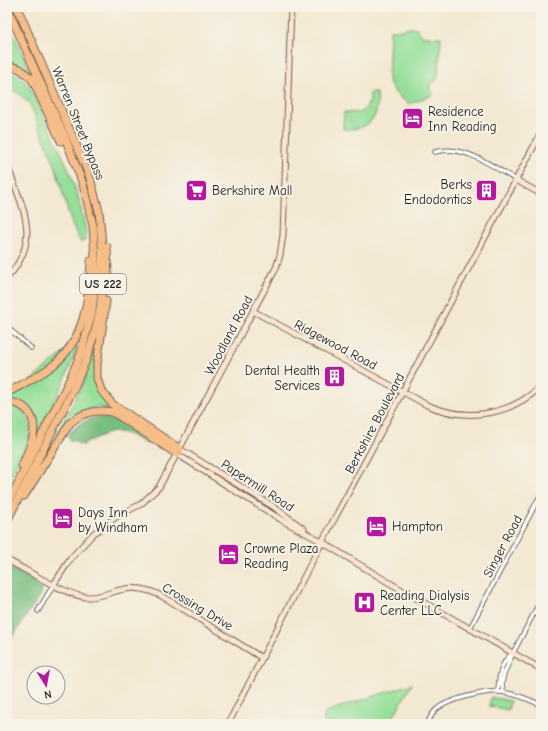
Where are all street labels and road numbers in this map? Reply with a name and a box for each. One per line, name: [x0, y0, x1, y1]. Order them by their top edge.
street label: Warren Street Bypass: [49, 65, 108, 182]
road number: US 222: [80, 274, 126, 294]
street label: Woodland Road: [201, 293, 256, 377]
street label: Ridgewood Road: [292, 316, 380, 373]
street label: Berkshire Boulevard: [342, 370, 407, 476]
street label: Papermill Road: [218, 456, 297, 515]
street label: Singer Road: [480, 513, 525, 580]
street label: Crossing Drive: [160, 579, 236, 634]

